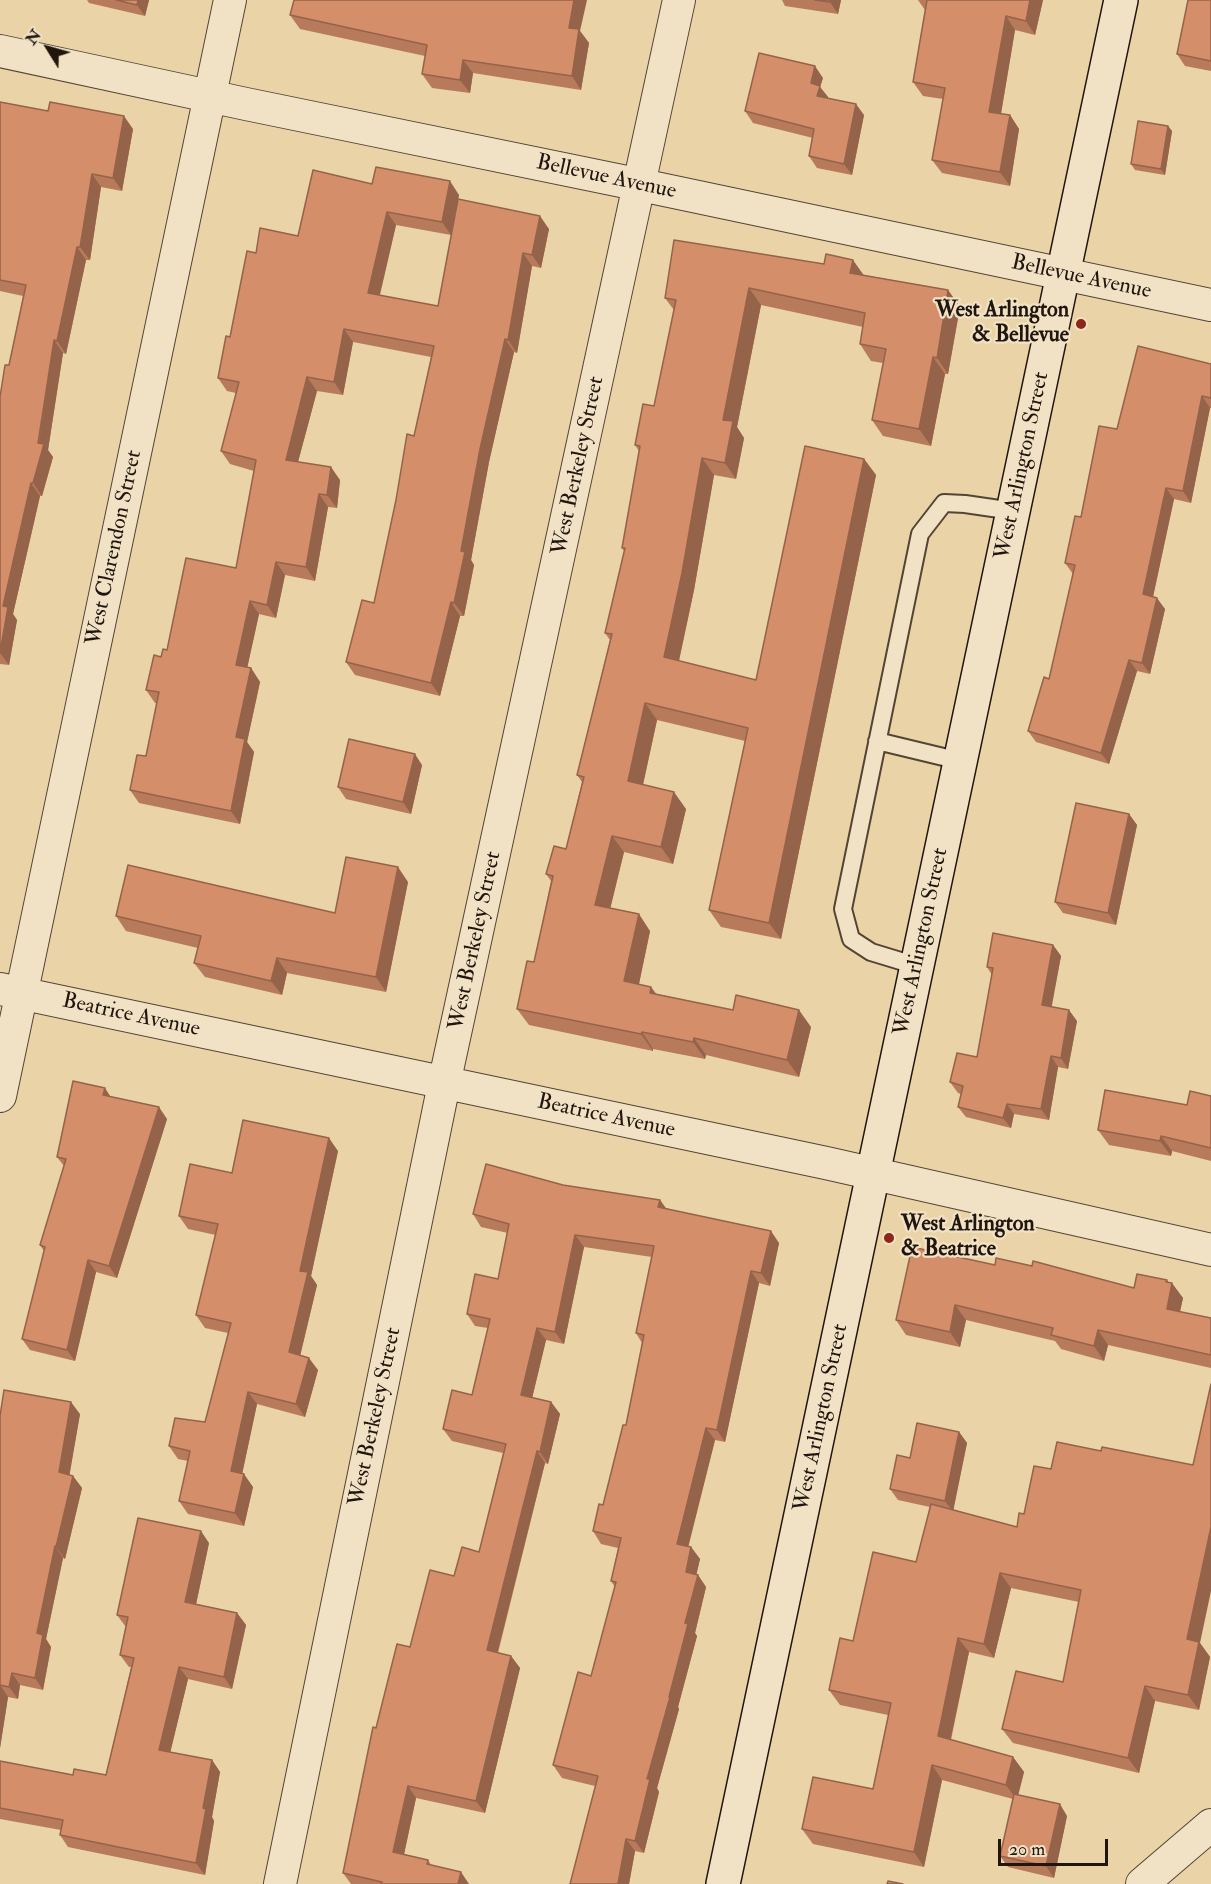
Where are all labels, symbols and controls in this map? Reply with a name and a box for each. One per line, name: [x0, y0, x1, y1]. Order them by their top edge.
north arrow: [18, 18, 78, 78]
text: N: [21, 25, 46, 49]
street label: Bellevue Avenue: [534, 150, 678, 206]
street label: Bellevue Avenue: [1009, 250, 1153, 306]
place label: West Arlington & Bellevue: [935, 298, 1069, 350]
marker: West Arlington & Bellevue: [1074, 317, 1088, 331]
street label: West Arlington Street: [990, 370, 1056, 562]
street label: West Berkeley Street: [547, 374, 611, 558]
street label: West Clarendon Street: [81, 448, 149, 648]
street label: West Arlington Street: [889, 846, 955, 1038]
street label: West Berkeley Street: [444, 849, 508, 1033]
street label: Beatrice Avenue: [60, 989, 202, 1043]
street label: Beatrice Avenue: [535, 1090, 677, 1144]
place label: West Arlington & Beatrice: [901, 1212, 1035, 1264]
marker: West Arlington & Beatrice: [882, 1231, 896, 1245]
street label: West Arlington Street: [789, 1322, 855, 1514]
street label: West Berkeley Street: [344, 1325, 408, 1509]
scale bar: [1001, 1827, 1110, 1865]
text: 20 m: [1009, 1838, 1045, 1861]

